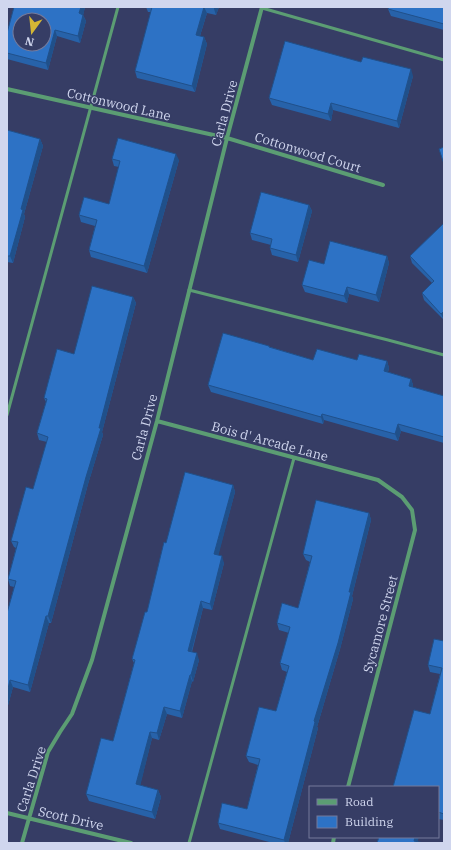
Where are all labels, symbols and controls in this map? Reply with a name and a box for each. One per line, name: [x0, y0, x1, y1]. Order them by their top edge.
north arrow: [12, 12, 52, 52]
text: N: [23, 34, 35, 50]
street label: Carla Drive: [207, 78, 241, 148]
street label: Cottonwood Lane: [65, 84, 173, 125]
street label: Cottonwood Court: [253, 128, 363, 177]
street label: Carla Drive: [127, 392, 161, 462]
street label: Bois d' Arcade Lane: [210, 418, 330, 465]
street label: Sycamore Street: [359, 573, 402, 675]
street label: Carla Drive: [13, 744, 50, 814]
legend: [309, 786, 439, 838]
text: Road: [345, 794, 374, 809]
street label: Scott Drive: [37, 803, 105, 834]
text: Building: [345, 814, 393, 829]

